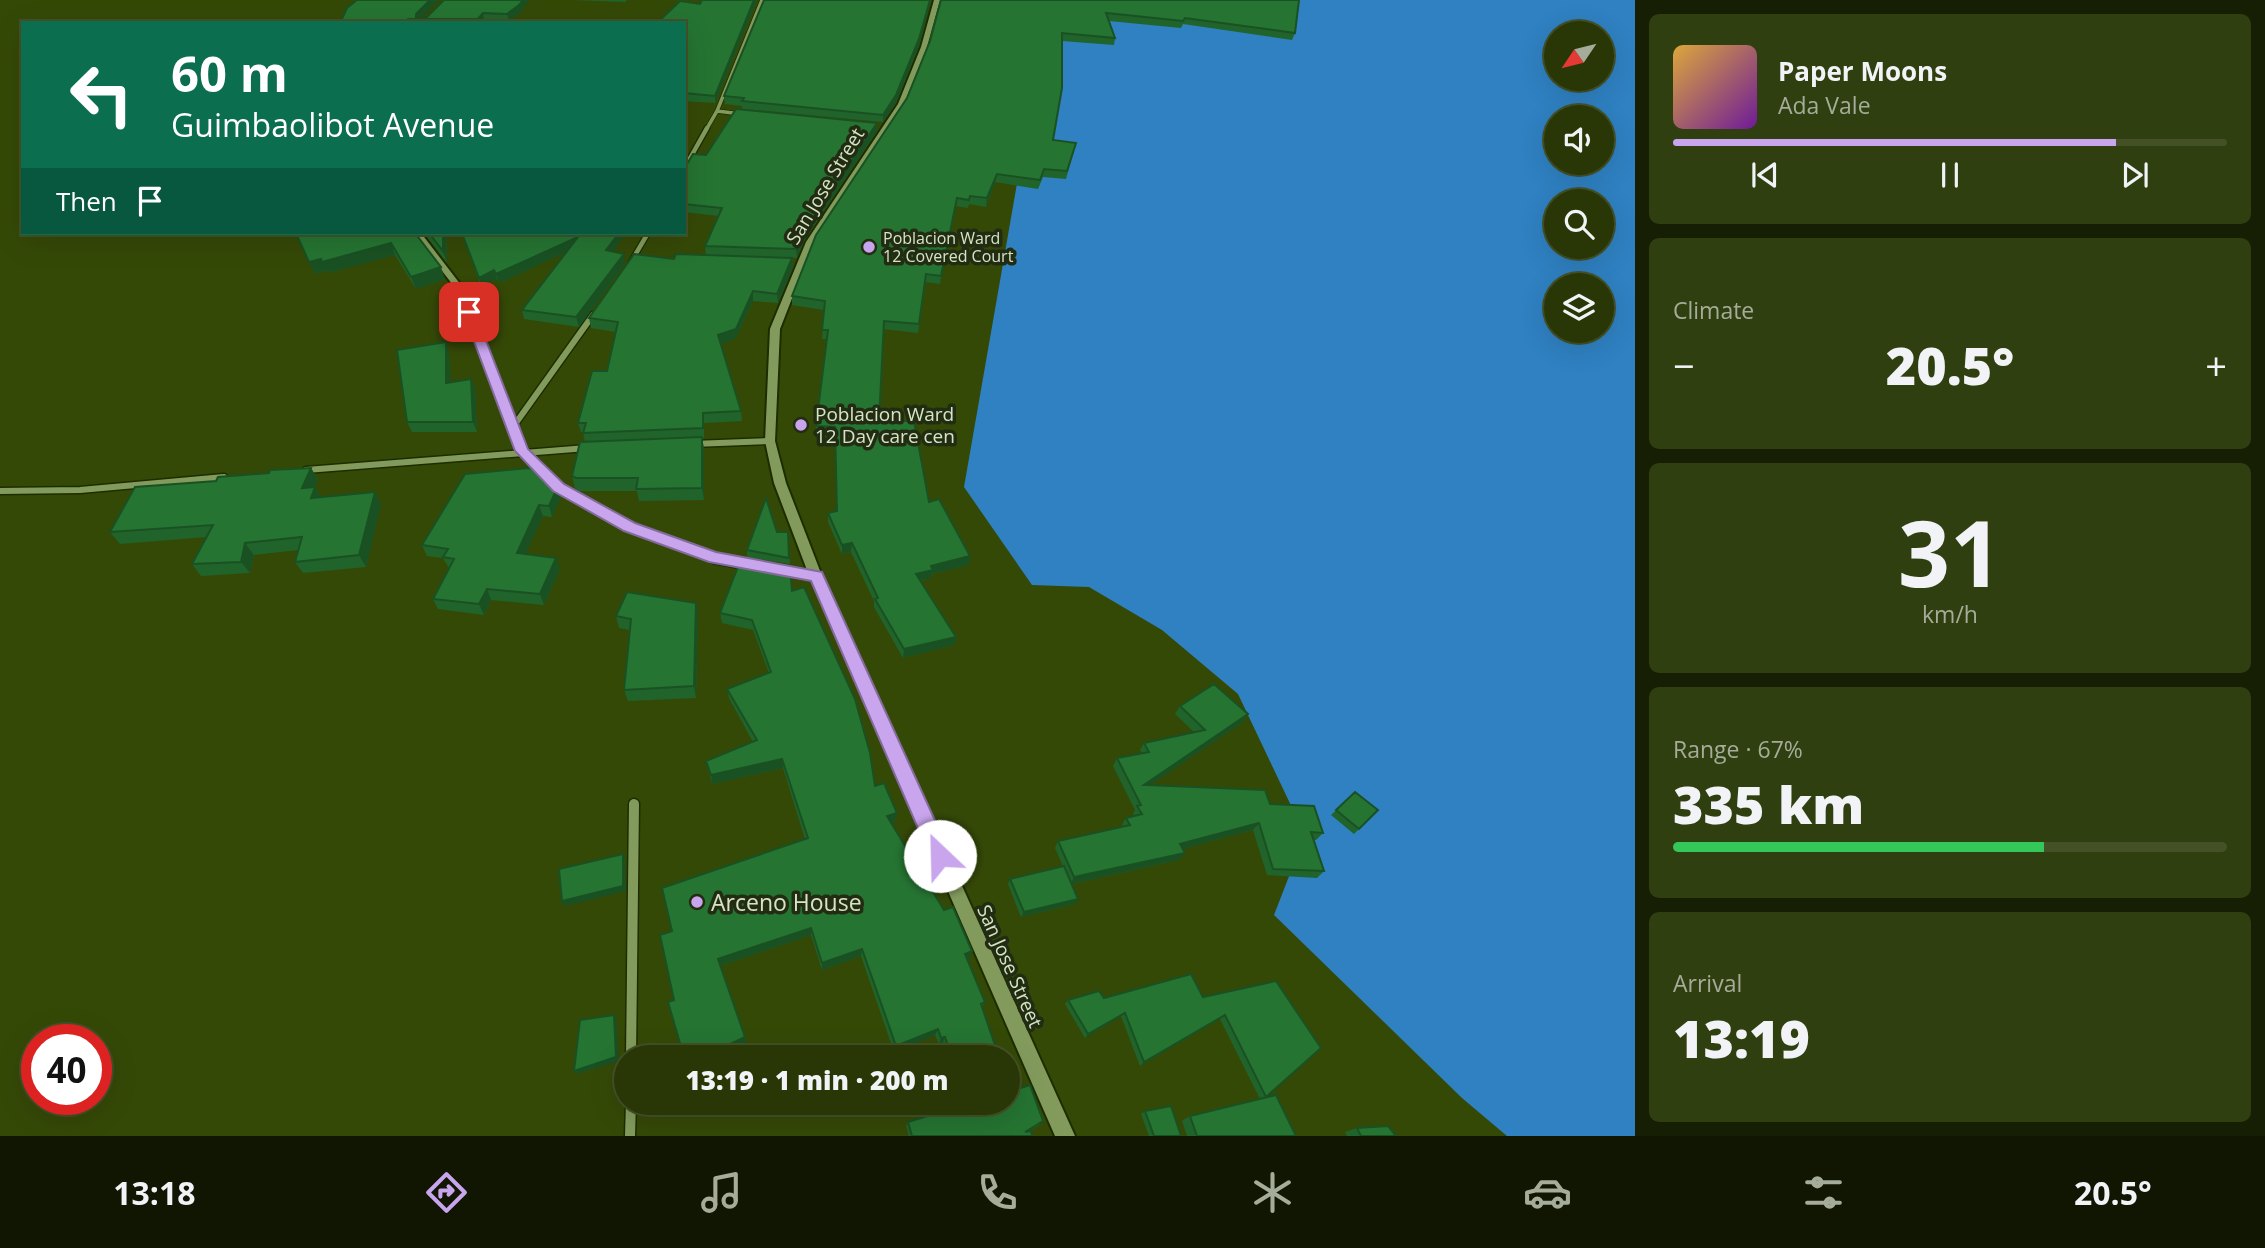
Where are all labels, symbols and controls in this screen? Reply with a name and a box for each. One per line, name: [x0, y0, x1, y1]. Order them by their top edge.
north arrow: [1544, 21, 1614, 91]
map controls: [1544, 21, 1614, 343]
text: 60 m: [171, 40, 288, 106]
icon: left: [56, 49, 147, 140]
text: Paper Moons: [1778, 53, 1947, 89]
text: Ada Vale: [1778, 89, 1871, 121]
text: Guimbaolibot Avenue: [171, 103, 494, 146]
button: sound: [1544, 105, 1614, 175]
street label: San Jose Street: [780, 123, 870, 249]
icon: previous: [1746, 156, 1784, 194]
icon: pause: [1931, 156, 1969, 194]
icon: next: [2116, 156, 2154, 194]
icon: arrive: [131, 182, 169, 220]
text: Then: [56, 183, 117, 219]
button: search: [1544, 189, 1614, 259]
place label: Poblacion Ward 12 Covered Court: [883, 227, 1014, 267]
marker: Poblacion Ward 12 Covered Court: [861, 239, 877, 255]
button: layers: [1544, 273, 1614, 343]
pin: [439, 282, 499, 342]
icon: arrive: [450, 293, 488, 331]
text: Climate: [1673, 294, 1754, 326]
text: 20.5°: [1886, 329, 2014, 400]
text: −: [1673, 339, 1695, 391]
text: +: [2205, 339, 2227, 391]
place label: Poblacion Ward 12 Day care cen: [815, 401, 955, 449]
marker: Poblacion Ward 12 Day care cen: [793, 417, 809, 433]
text: 31: [1898, 490, 2002, 614]
text: km/h: [1922, 598, 1978, 630]
text: Range · 67%: [1673, 733, 1803, 765]
text: 335 km: [1673, 768, 1864, 839]
position arrow: [903, 819, 977, 893]
place label: Arceno House: [711, 886, 862, 918]
marker: Arceno House: [689, 894, 705, 910]
street label: San Jose Street: [971, 900, 1049, 1032]
text: Arrival: [1673, 967, 1742, 999]
text: 13:19: [1673, 1002, 1810, 1073]
speed limit sign: 40: [21, 1024, 112, 1115]
text: 13:19 · 1 min · 200 m: [686, 1062, 948, 1098]
icon: directions: [422, 1168, 471, 1217]
icon: music: [697, 1168, 746, 1217]
icon: phone: [973, 1168, 1022, 1217]
icon: climate: [1248, 1168, 1297, 1217]
icon: car: [1523, 1168, 1572, 1217]
icon: filters: [1799, 1168, 1848, 1217]
text: 13:18: [113, 1171, 195, 1214]
text: 20.5°: [2074, 1171, 2152, 1214]

